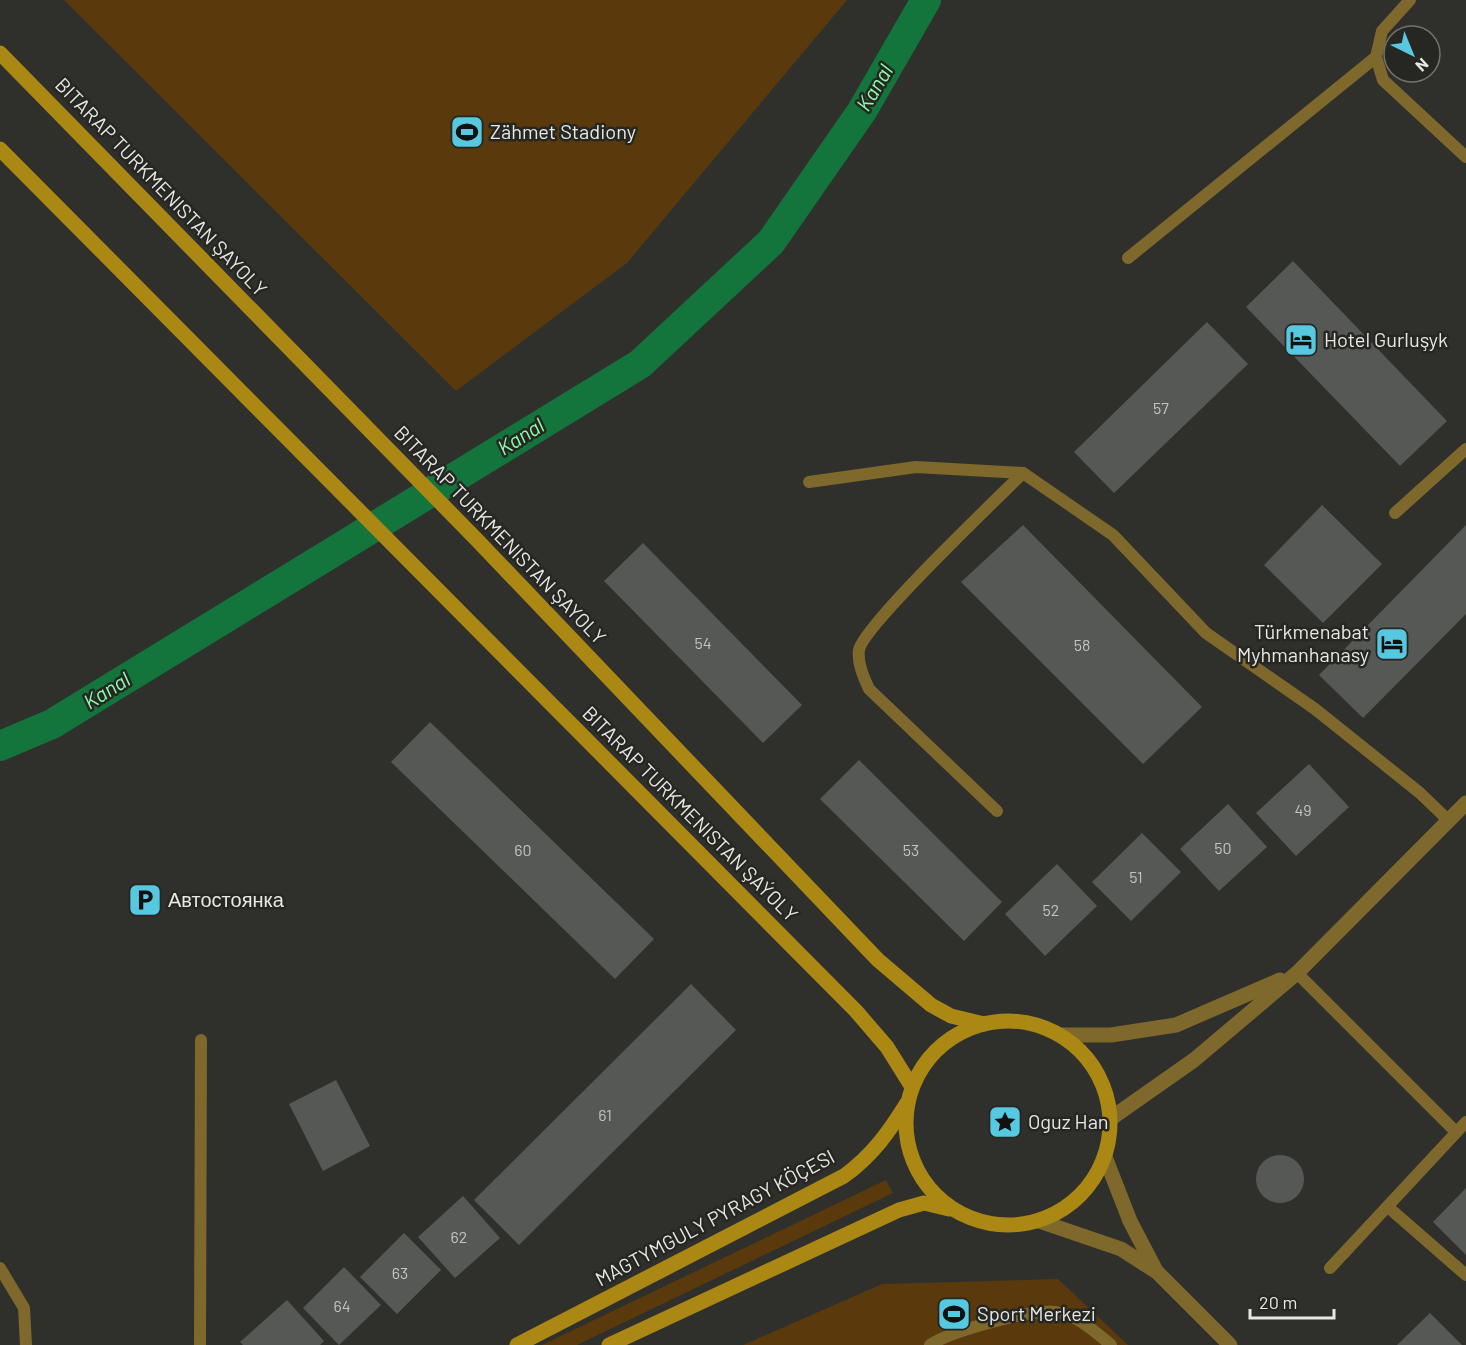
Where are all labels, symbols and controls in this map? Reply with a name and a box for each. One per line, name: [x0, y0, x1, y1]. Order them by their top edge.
north arrow: [1382, 24, 1442, 84]
text: N: [1412, 55, 1433, 76]
water label: Kanal: [850, 59, 897, 115]
street label: BITARAP TURKMENISTAN ŞAYOLY: [51, 72, 272, 300]
sports icon: Zähmet Stadiony: [449, 114, 485, 150]
place label: Zähmet Stadiony: [490, 119, 636, 143]
hotel icon: Hotel Gurluşyk: [1283, 322, 1319, 358]
place label: Hotel Gurluşyk: [1324, 327, 1448, 351]
house number: 57: [1153, 398, 1169, 417]
water label: Kanal: [492, 412, 548, 460]
street label: BITARAP TURKMENISTAN ŞAYOLY: [390, 420, 611, 648]
place label: Türkmenabat Myhmanhanasy: [1237, 619, 1369, 666]
hotel icon: Türkmenabat Myhmanhanasy: [1374, 626, 1410, 662]
house number: 54: [694, 633, 712, 652]
house number: 58: [1074, 635, 1090, 654]
water label: Kanal: [78, 666, 134, 714]
street label: BITARAP TURKMENISTAN ŞAÝOLY: [578, 701, 803, 926]
house number: 49: [1294, 800, 1312, 819]
house number: 50: [1214, 838, 1232, 857]
house number: 60: [514, 840, 532, 859]
house number: 53: [903, 840, 919, 859]
house number: 51: [1129, 867, 1143, 886]
parking icon: Автостоянка: [127, 882, 163, 918]
place label: Автостоянка: [168, 887, 285, 911]
house number: 52: [1043, 900, 1059, 919]
place icon: Oguz Han: [987, 1104, 1023, 1140]
house number: 61: [598, 1105, 612, 1124]
place label: Oguz Han: [1028, 1109, 1109, 1133]
street label: MAGTYMGULY PYRAGY KÖÇESI: [591, 1144, 838, 1291]
house number: 62: [451, 1227, 467, 1246]
house number: 63: [392, 1263, 408, 1282]
scale bar: [1250, 1282, 1334, 1320]
text: 20 m: [1259, 1291, 1297, 1313]
house number: 64: [333, 1296, 351, 1315]
sports icon: Sport Merkezi: [936, 1296, 972, 1332]
place label: Sport Merkezi: [977, 1301, 1096, 1325]

